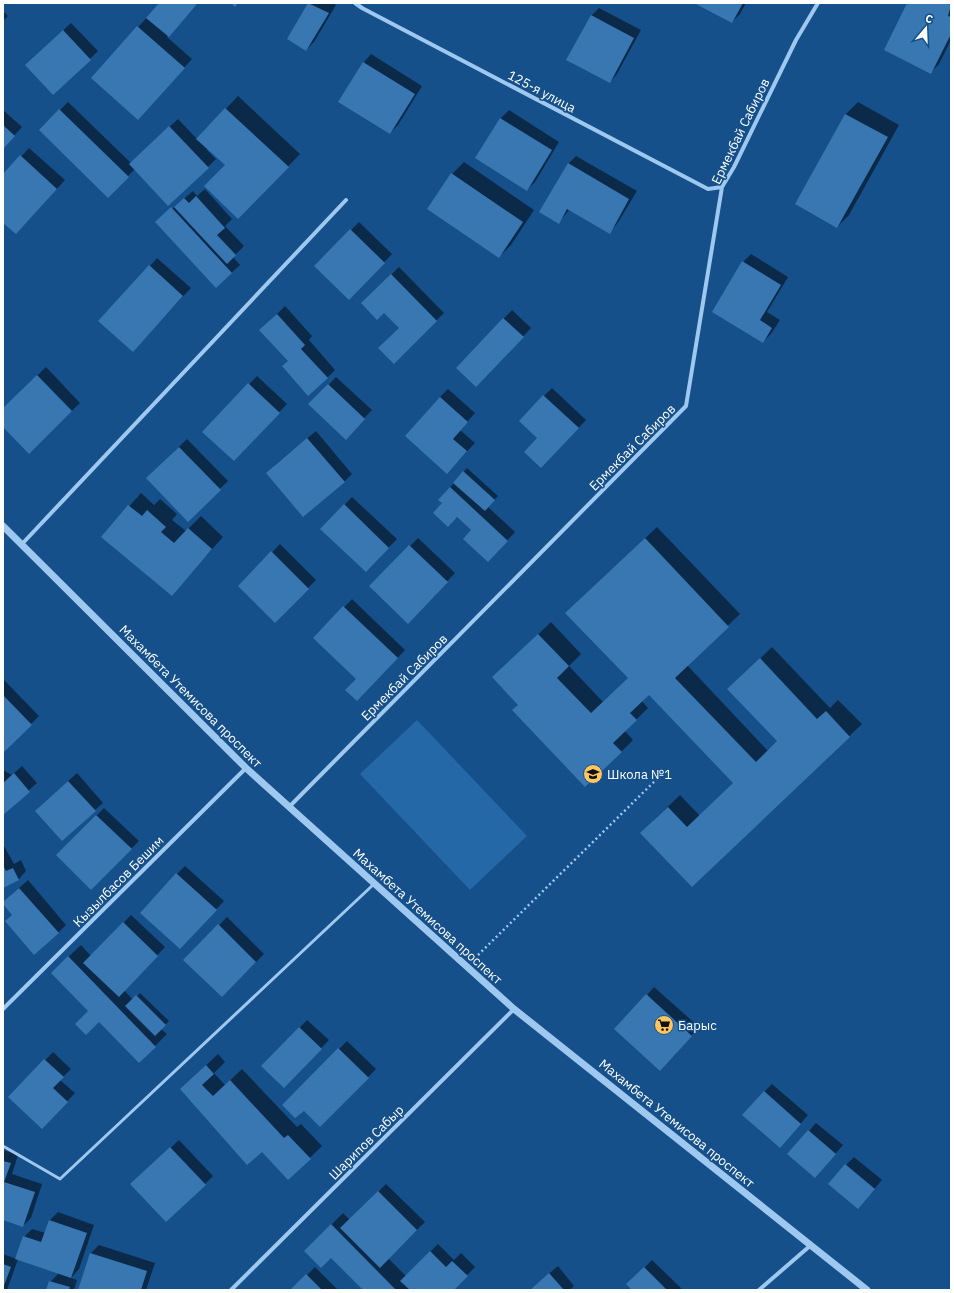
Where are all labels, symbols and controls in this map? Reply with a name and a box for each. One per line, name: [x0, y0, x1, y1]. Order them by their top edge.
north arrow: [906, 8, 946, 48]
text: С: [924, 11, 935, 26]
street label: 125-я улица: [505, 66, 579, 116]
street label: Ермекбай Сабиров: [707, 76, 773, 187]
street label: Ермекбай Сабиров: [585, 400, 679, 494]
street label: Махамбета Утемисова проспект: [116, 621, 266, 771]
street label: Ермекбай Сабиров: [357, 630, 451, 724]
school or university icon: Школа №1: [582, 763, 604, 785]
place label: Школа №1: [607, 766, 672, 783]
street label: Кызылбасов Бешим: [69, 832, 167, 930]
street label: Махамбета Утемисова проспект: [349, 845, 506, 988]
supermarket icon: Барыс: [653, 1014, 675, 1036]
place label: Барыс: [678, 1017, 717, 1034]
street label: Махамбета Утемисова проспект: [595, 1055, 758, 1191]
street label: Шарипов Сабыр: [325, 1101, 407, 1183]

